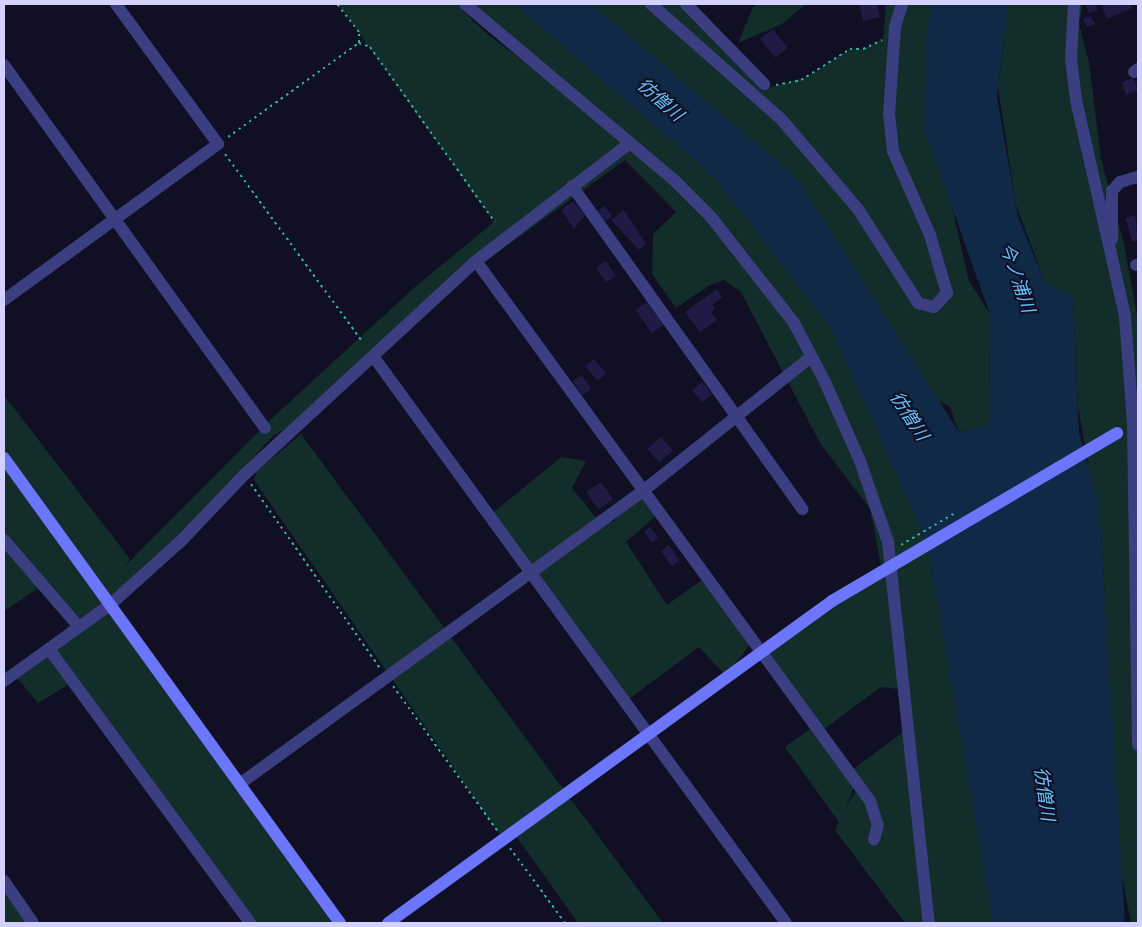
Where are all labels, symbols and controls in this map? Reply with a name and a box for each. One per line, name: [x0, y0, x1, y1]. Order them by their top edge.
water label: 彷僧川: [633, 74, 687, 126]
water label: 今ノ浦川: [995, 240, 1039, 316]
water label: 彷僧川: [885, 387, 933, 445]
water label: 彷僧川: [1030, 766, 1058, 822]

